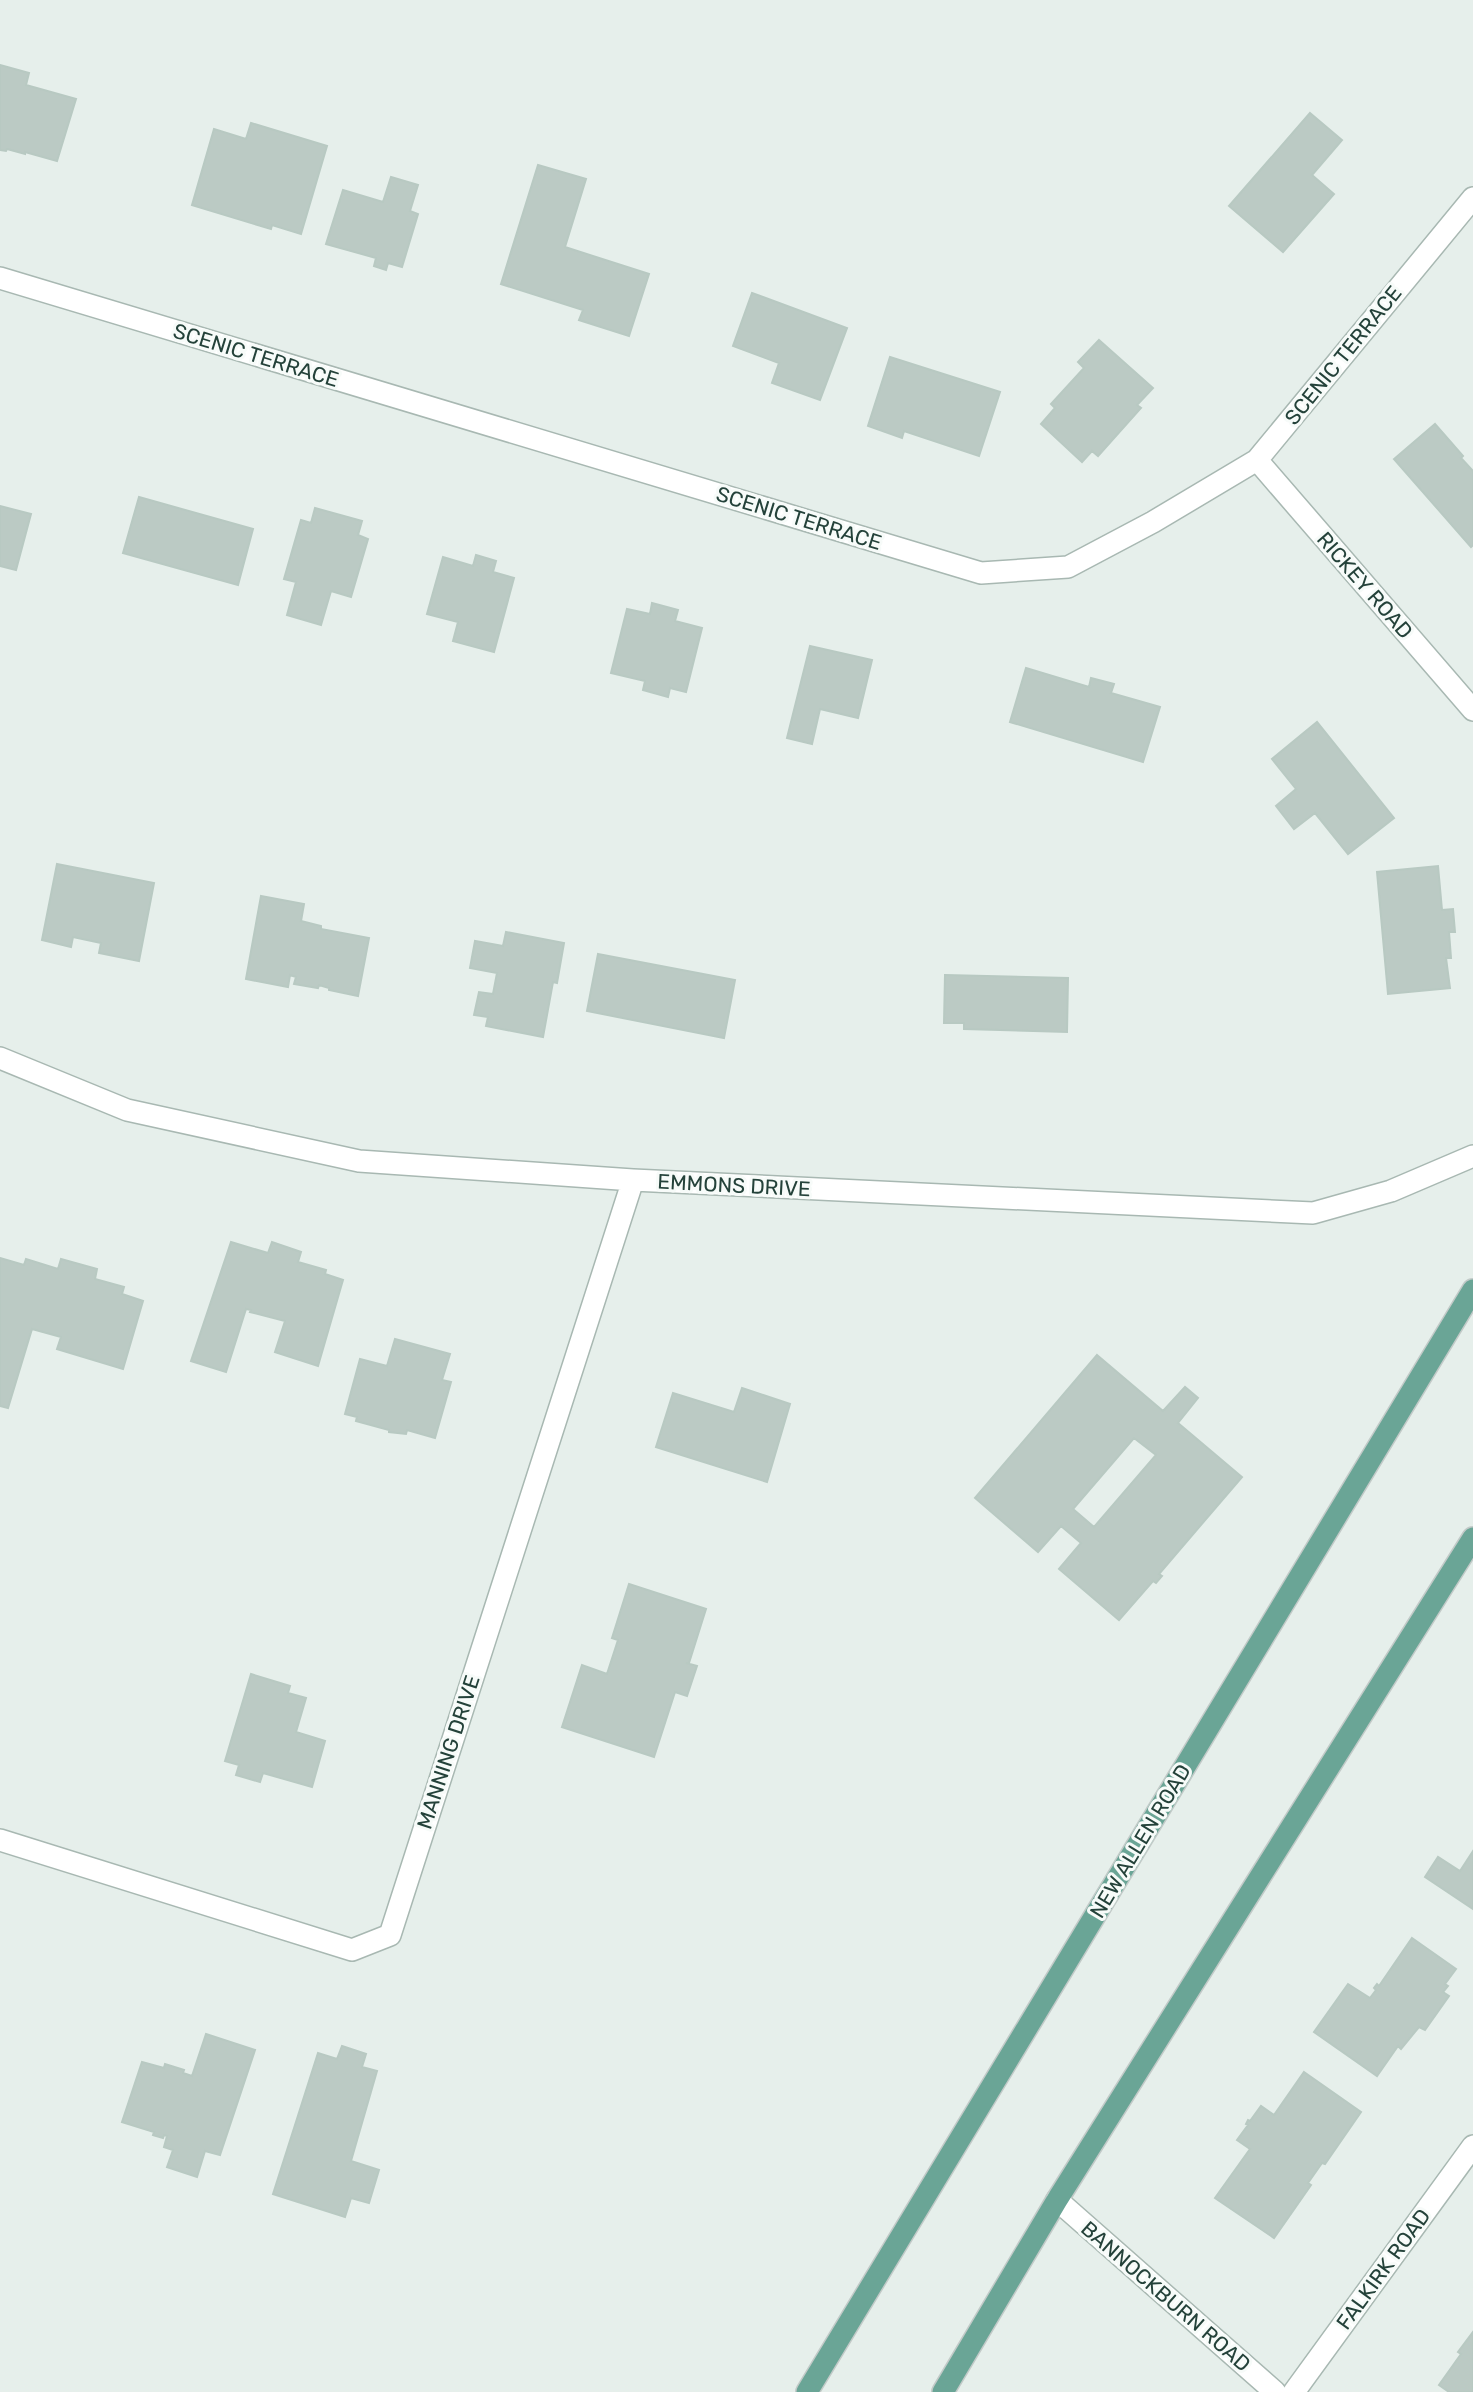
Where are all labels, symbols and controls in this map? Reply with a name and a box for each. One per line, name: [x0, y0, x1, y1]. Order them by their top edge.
street label: SCENIC TERRACE: [1279, 280, 1407, 430]
street label: SCENIC TERRACE: [170, 318, 342, 392]
street label: SCENIC TERRACE: [713, 481, 885, 555]
street label: RICKEY ROAD: [1312, 527, 1418, 643]
street label: EMMONS DRIVE: [657, 1168, 811, 1202]
street label: MANNING DRIVE: [411, 1672, 485, 1832]
street label: NEW ALLEN ROAD: [1084, 1760, 1196, 1922]
street label: FALKIRK ROAD: [1331, 2204, 1435, 2334]
street label: BANNOCKBURN ROAD: [1076, 2216, 1256, 2376]

